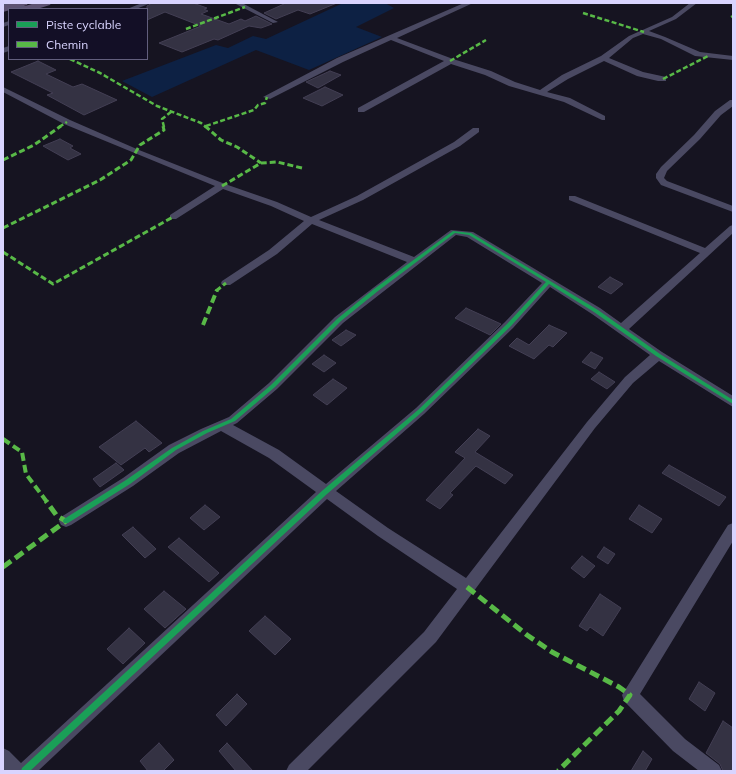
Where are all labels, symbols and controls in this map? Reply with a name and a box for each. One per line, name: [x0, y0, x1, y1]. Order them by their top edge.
legend: [8, 8, 148, 60]
text: Piste cyclable: [46, 17, 121, 32]
text: Chemin: [46, 37, 88, 52]

